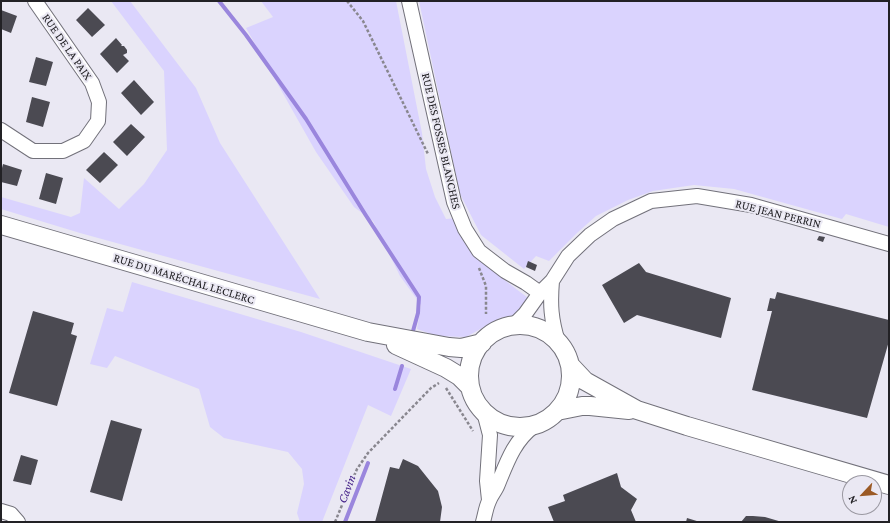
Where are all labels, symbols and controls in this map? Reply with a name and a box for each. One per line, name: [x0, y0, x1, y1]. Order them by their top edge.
street label: RUE DE LA PAIX: [39, 11, 95, 83]
street label: RUE DES FOSSES BLANCHES: [418, 72, 464, 210]
street label: RUE JEAN PERRIN: [734, 196, 822, 232]
street label: RUE DU MARÉCHAL LECLERC: [112, 251, 256, 307]
water label: Cavin: [334, 473, 360, 505]
north arrow: [842, 475, 882, 515]
text: N: [845, 494, 859, 506]

